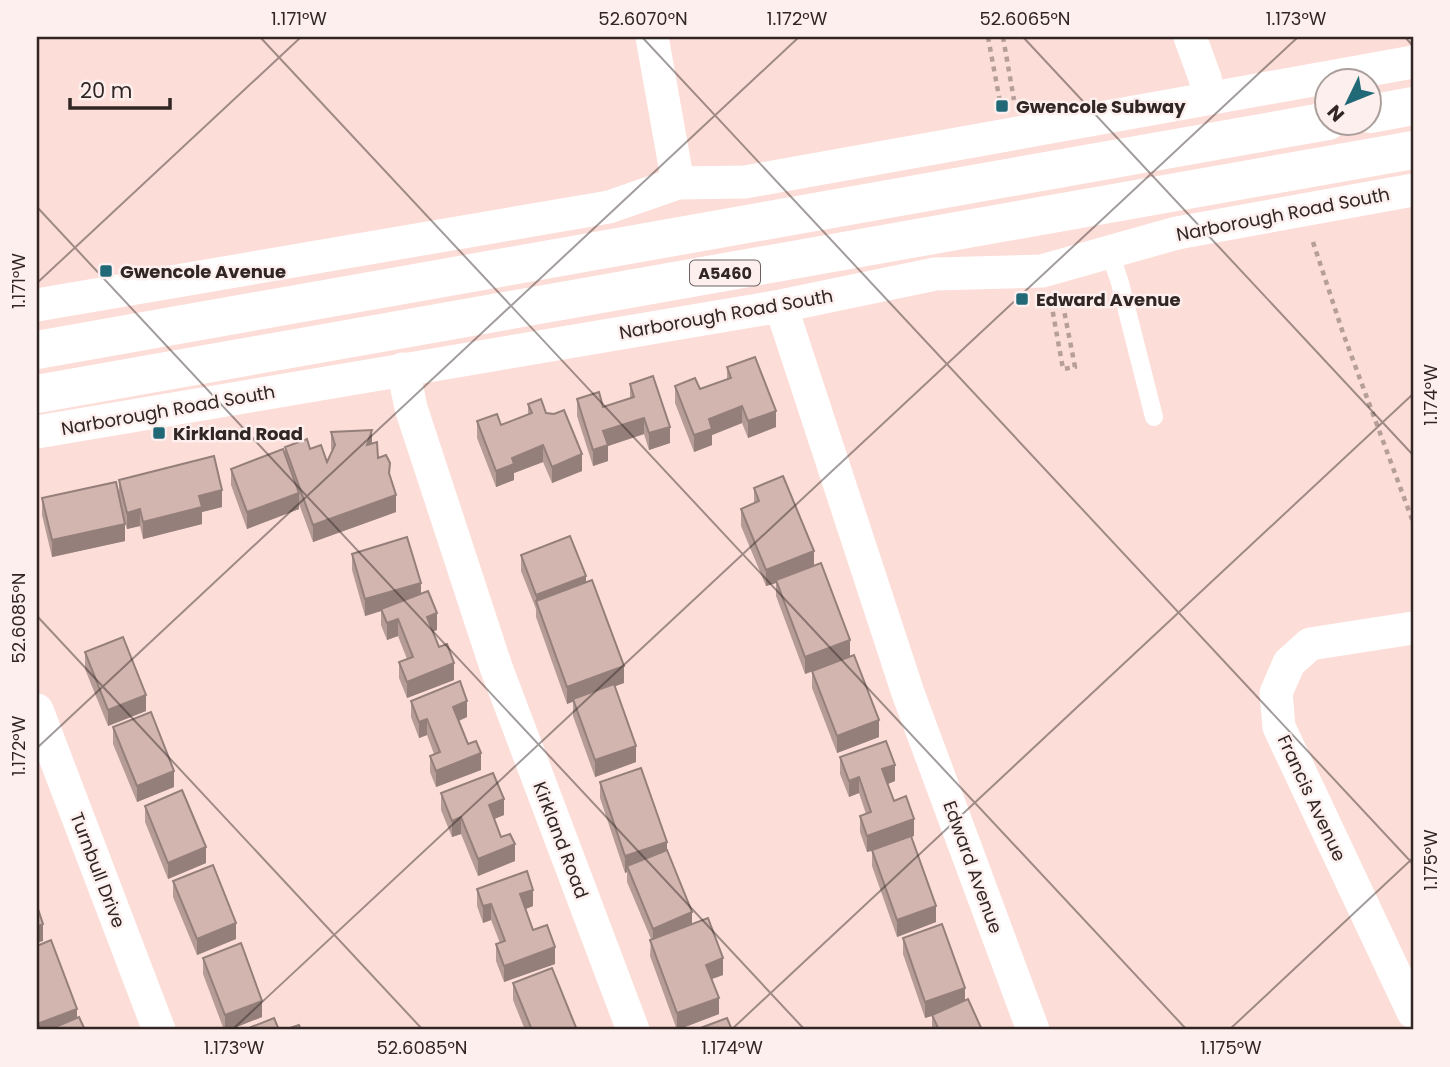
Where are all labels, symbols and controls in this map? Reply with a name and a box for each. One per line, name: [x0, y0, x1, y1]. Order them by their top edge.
text: 1.171°W: [271, 6, 327, 31]
text: 52.6070°N: [598, 6, 688, 31]
text: 1.172°W: [767, 6, 828, 31]
text: 52.6065°N: [980, 6, 1070, 31]
text: 1.173°W: [1266, 6, 1327, 31]
scale bar: [70, 66, 170, 110]
north arrow: [1314, 66, 1384, 136]
text: 20 m: [80, 76, 133, 105]
place label: Gwencole Subway: [1016, 94, 1186, 119]
marker: Gwencole Subway: [994, 98, 1010, 114]
text: N: [1321, 99, 1351, 128]
street label: Narborough Road South: [1174, 181, 1392, 247]
text: 1.171°W: [6, 253, 31, 309]
place label: Gwencole Avenue: [120, 259, 286, 284]
road number: A5460: [690, 260, 760, 286]
marker: Gwencole Avenue: [98, 263, 114, 279]
street label: Narborough Road South: [617, 283, 835, 345]
place label: Edward Avenue: [1036, 287, 1181, 312]
marker: Edward Avenue: [1014, 291, 1030, 307]
text: 1.174°W: [1418, 364, 1443, 426]
street label: Narborough Road South: [59, 379, 277, 441]
place label: Kirkland Road: [173, 421, 303, 446]
marker: Kirkland Road: [151, 425, 167, 441]
text: 52.6085°N: [6, 573, 31, 663]
text: 1.172°W: [6, 715, 31, 776]
street label: Francis Avenue: [1272, 731, 1352, 865]
street label: Kirkland Road: [527, 778, 595, 902]
street label: Edward Avenue: [937, 797, 1009, 937]
street label: Turnbull Drive: [64, 809, 132, 931]
text: 1.175°W: [1418, 829, 1443, 891]
text: 1.173°W: [204, 1035, 265, 1060]
text: 52.6085°N: [377, 1035, 467, 1060]
text: 1.174°W: [701, 1035, 763, 1060]
text: 1.175°W: [1200, 1035, 1262, 1060]

